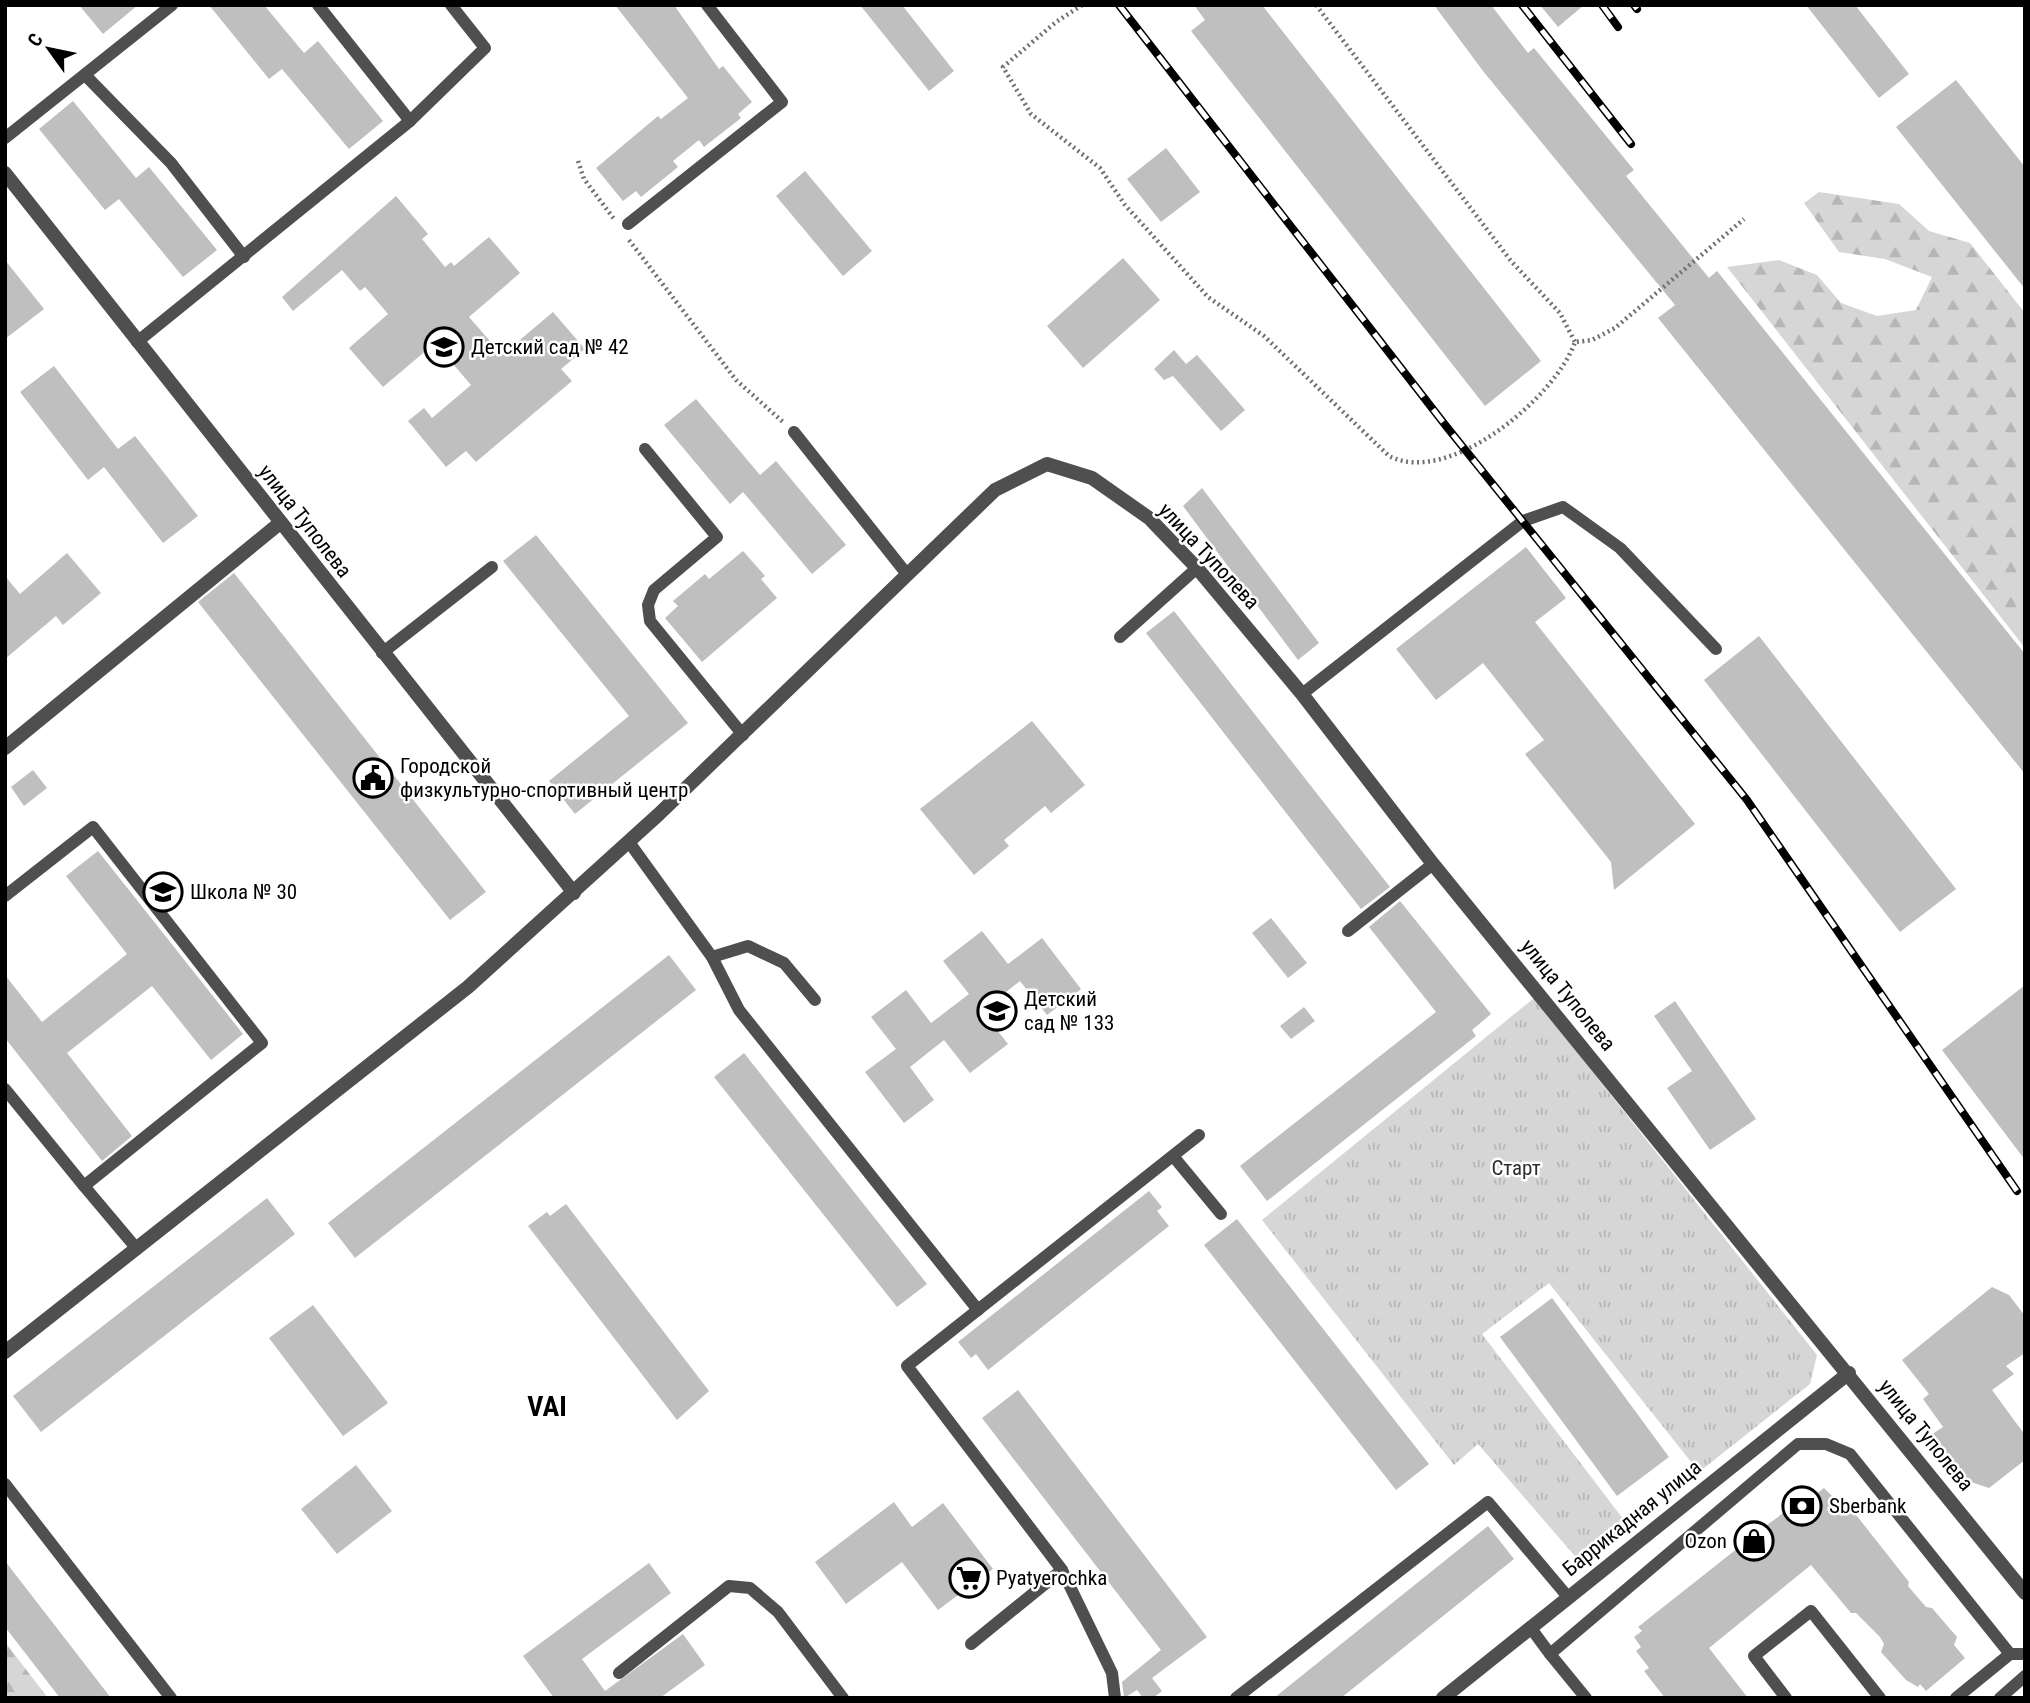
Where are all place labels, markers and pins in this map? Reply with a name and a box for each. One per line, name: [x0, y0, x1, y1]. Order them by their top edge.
school or university icon: Детский сад № 42: [423, 326, 465, 368]
place label: Детский сад № 42: [471, 335, 629, 359]
place label: Городской физкультурно-спортивный центр: [400, 754, 688, 802]
public building icon: Городской физкультурно-спортивный центр: [352, 757, 394, 799]
school or university icon: Школа № 30: [142, 871, 184, 913]
place label: Школа № 30: [190, 880, 297, 904]
place label: Детский сад № 133: [1024, 987, 1114, 1035]
school or university icon: Детский сад № 133: [976, 990, 1018, 1032]
bank icon: Sberbank: [1781, 1485, 1823, 1527]
place label: Sberbank: [1829, 1494, 1907, 1518]
shop icon: Ozon: [1733, 1520, 1775, 1562]
place label: Ozon: [1685, 1529, 1727, 1553]
supermarket icon: Pyatyerochka: [948, 1557, 990, 1599]
place label: Pyatyerochka: [996, 1566, 1107, 1590]

